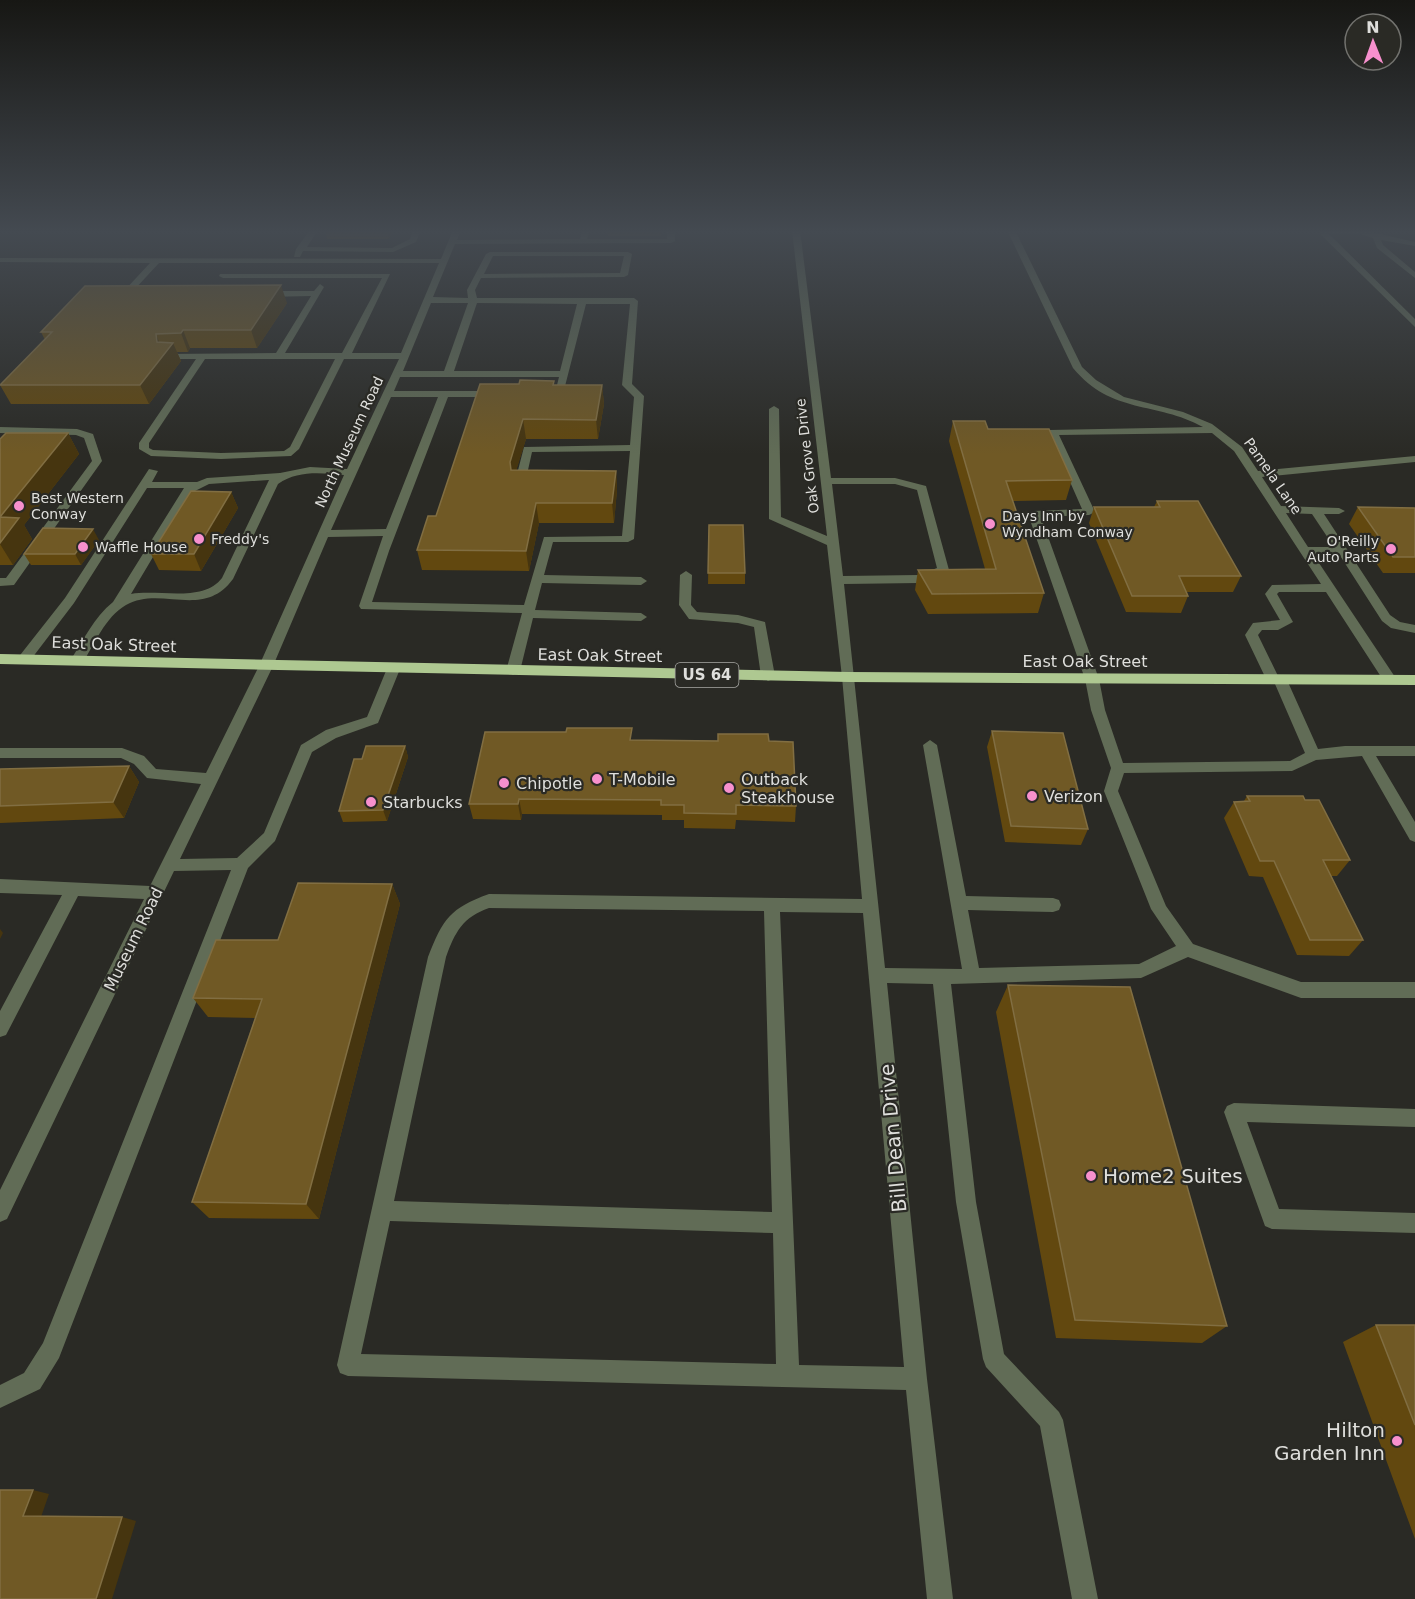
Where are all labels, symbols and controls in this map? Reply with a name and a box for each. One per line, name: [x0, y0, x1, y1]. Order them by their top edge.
north arrow: [1343, 12, 1403, 72]
text: N: [1366, 18, 1380, 37]
street label: North Museum Road: [312, 374, 386, 510]
street label: Oak Grove Drive: [792, 398, 822, 514]
street label: Pamela Lane: [1241, 435, 1305, 517]
place label: Best Western Conway: [31, 490, 124, 522]
marker: Best Western Conway: [12, 499, 26, 513]
place label: Days Inn by Wyndham Conway: [1002, 508, 1133, 540]
marker: Days Inn by Wyndham Conway: [983, 517, 997, 531]
place label: Freddy's: [211, 531, 269, 547]
marker: Freddy's: [192, 532, 206, 546]
place label: O'Reilly Auto Parts: [1307, 533, 1379, 565]
place label: Waffle House: [95, 539, 187, 555]
marker: Waffle House: [76, 540, 90, 554]
marker: O'Reilly Auto Parts: [1384, 542, 1398, 556]
street label: East Oak Street: [51, 633, 177, 656]
street label: East Oak Street: [537, 645, 663, 666]
street label: East Oak Street: [1023, 652, 1147, 671]
road number: US 64: [676, 663, 738, 687]
place label: T-Mobile: [608, 770, 676, 789]
place label: Outback Steakhouse: [741, 770, 835, 807]
marker: T-Mobile: [590, 772, 604, 786]
place label: Chipotle: [516, 774, 582, 793]
marker: Chipotle: [497, 776, 511, 790]
marker: Outback Steakhouse: [722, 781, 736, 795]
place label: Verizon: [1044, 787, 1103, 806]
marker: Verizon: [1025, 789, 1039, 803]
place label: Starbucks: [383, 793, 463, 812]
marker: Starbucks: [364, 795, 378, 809]
street label: Museum Road: [100, 884, 167, 994]
street label: Bill Dean Drive: [875, 1063, 911, 1213]
place label: Home2 Suites: [1103, 1164, 1243, 1188]
marker: Home2 Suites: [1084, 1169, 1098, 1183]
place label: Hilton Garden Inn: [1274, 1418, 1385, 1465]
marker: Hilton Garden Inn: [1390, 1434, 1404, 1448]

